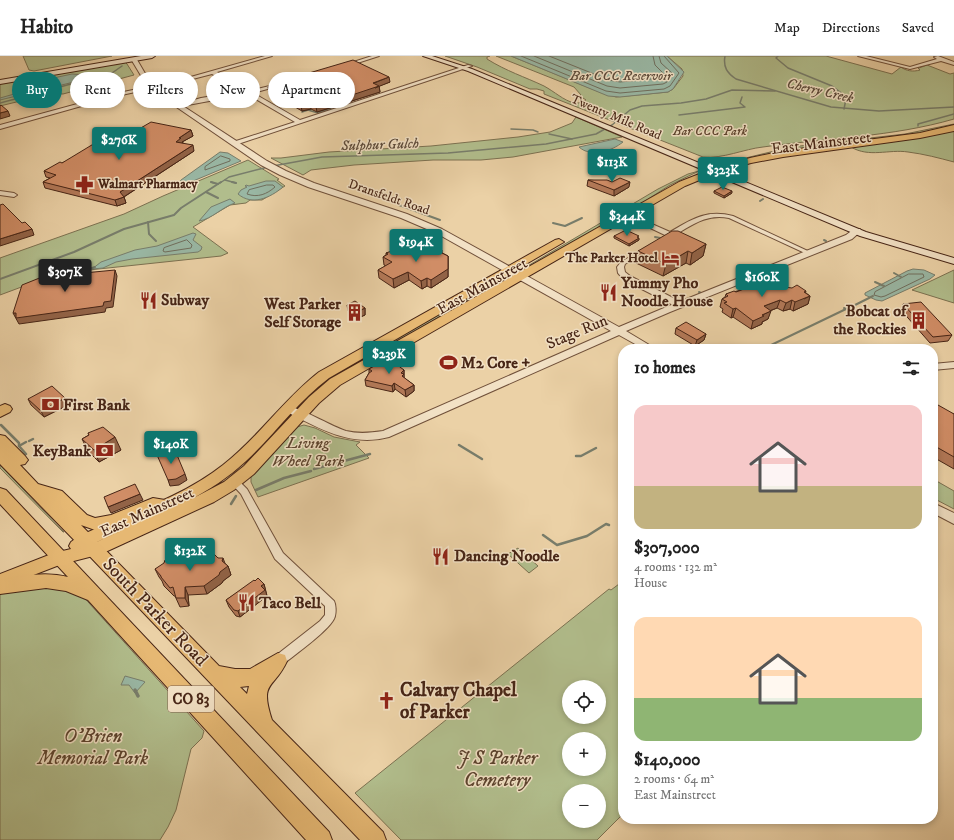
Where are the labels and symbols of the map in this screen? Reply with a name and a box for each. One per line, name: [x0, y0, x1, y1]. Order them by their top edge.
water label: Bar CCC Reservoir: [569, 67, 673, 85]
water label: Cherry Creek: [785, 75, 855, 107]
street label: Twenty Mile Road: [568, 91, 664, 144]
park label: Bar CCC Park: [672, 123, 748, 139]
pin: $276K: [91, 127, 147, 161]
street label: East Mainstreet: [770, 127, 872, 159]
water label: Sulphur Gulch: [340, 135, 419, 155]
pin: $113K: [584, 149, 640, 183]
pin: $323K: [695, 157, 751, 191]
pharmacy icon: Walmart Pharmacy: [75, 174, 95, 194]
place label: Walmart Pharmacy: [97, 176, 198, 193]
street label: Dransfeldt Road: [346, 176, 432, 219]
pin: $344K: [599, 203, 655, 237]
pin: $194K: [388, 229, 444, 263]
hotel icon: The Parker Hotel: [661, 248, 681, 268]
place label: The Parker Hotel: [565, 250, 659, 266]
street label: East Mainstreet: [433, 253, 531, 319]
pin: $307K: [37, 259, 93, 293]
pin: $160K: [734, 264, 790, 298]
place label: Yummy Pho Noodle House: [620, 273, 713, 311]
restaurant icon: Yummy Pho Noodle House: [598, 282, 618, 302]
restaurant icon: Subway: [138, 290, 158, 310]
place label: Subway: [161, 290, 210, 310]
place label: West Parker Self Storage: [263, 294, 342, 332]
place label: Bobcat of the Rockies: [833, 301, 909, 339]
building icon: West Parker Self Storage: [344, 303, 364, 323]
street label: Stage Run: [543, 310, 611, 354]
building icon: Bobcat of the Rockies: [909, 310, 929, 330]
pin: $239K: [361, 341, 417, 375]
sports icon: M2 Core +: [438, 353, 458, 373]
place label: M2 Core +: [461, 353, 530, 373]
bank icon: First Bank: [40, 395, 60, 415]
place label: First Bank: [63, 395, 131, 415]
pin: $140K: [143, 431, 199, 465]
park label: Living Wheel Park: [272, 433, 345, 471]
place label: KeyBank: [33, 441, 92, 461]
bank icon: KeyBank: [94, 441, 114, 461]
street label: East Mainstreet: [97, 482, 197, 542]
pin: $132K: [162, 538, 218, 572]
restaurant icon: Dancing Noodle: [431, 546, 451, 566]
place label: Dancing Noodle: [454, 546, 560, 566]
street label: South Parker Road: [97, 553, 213, 672]
restaurant icon: Taco Bell: [236, 593, 256, 613]
place label: Taco Bell: [258, 593, 322, 613]
place label: Calvary Chapel of Parker: [400, 679, 517, 724]
road number: CO 83: [168, 686, 214, 712]
church icon: Calvary Chapel of Parker: [377, 691, 397, 711]
park label: O'Brien Memorial Park: [36, 725, 148, 770]
park label: J S Parker Cemetery: [457, 747, 539, 792]

